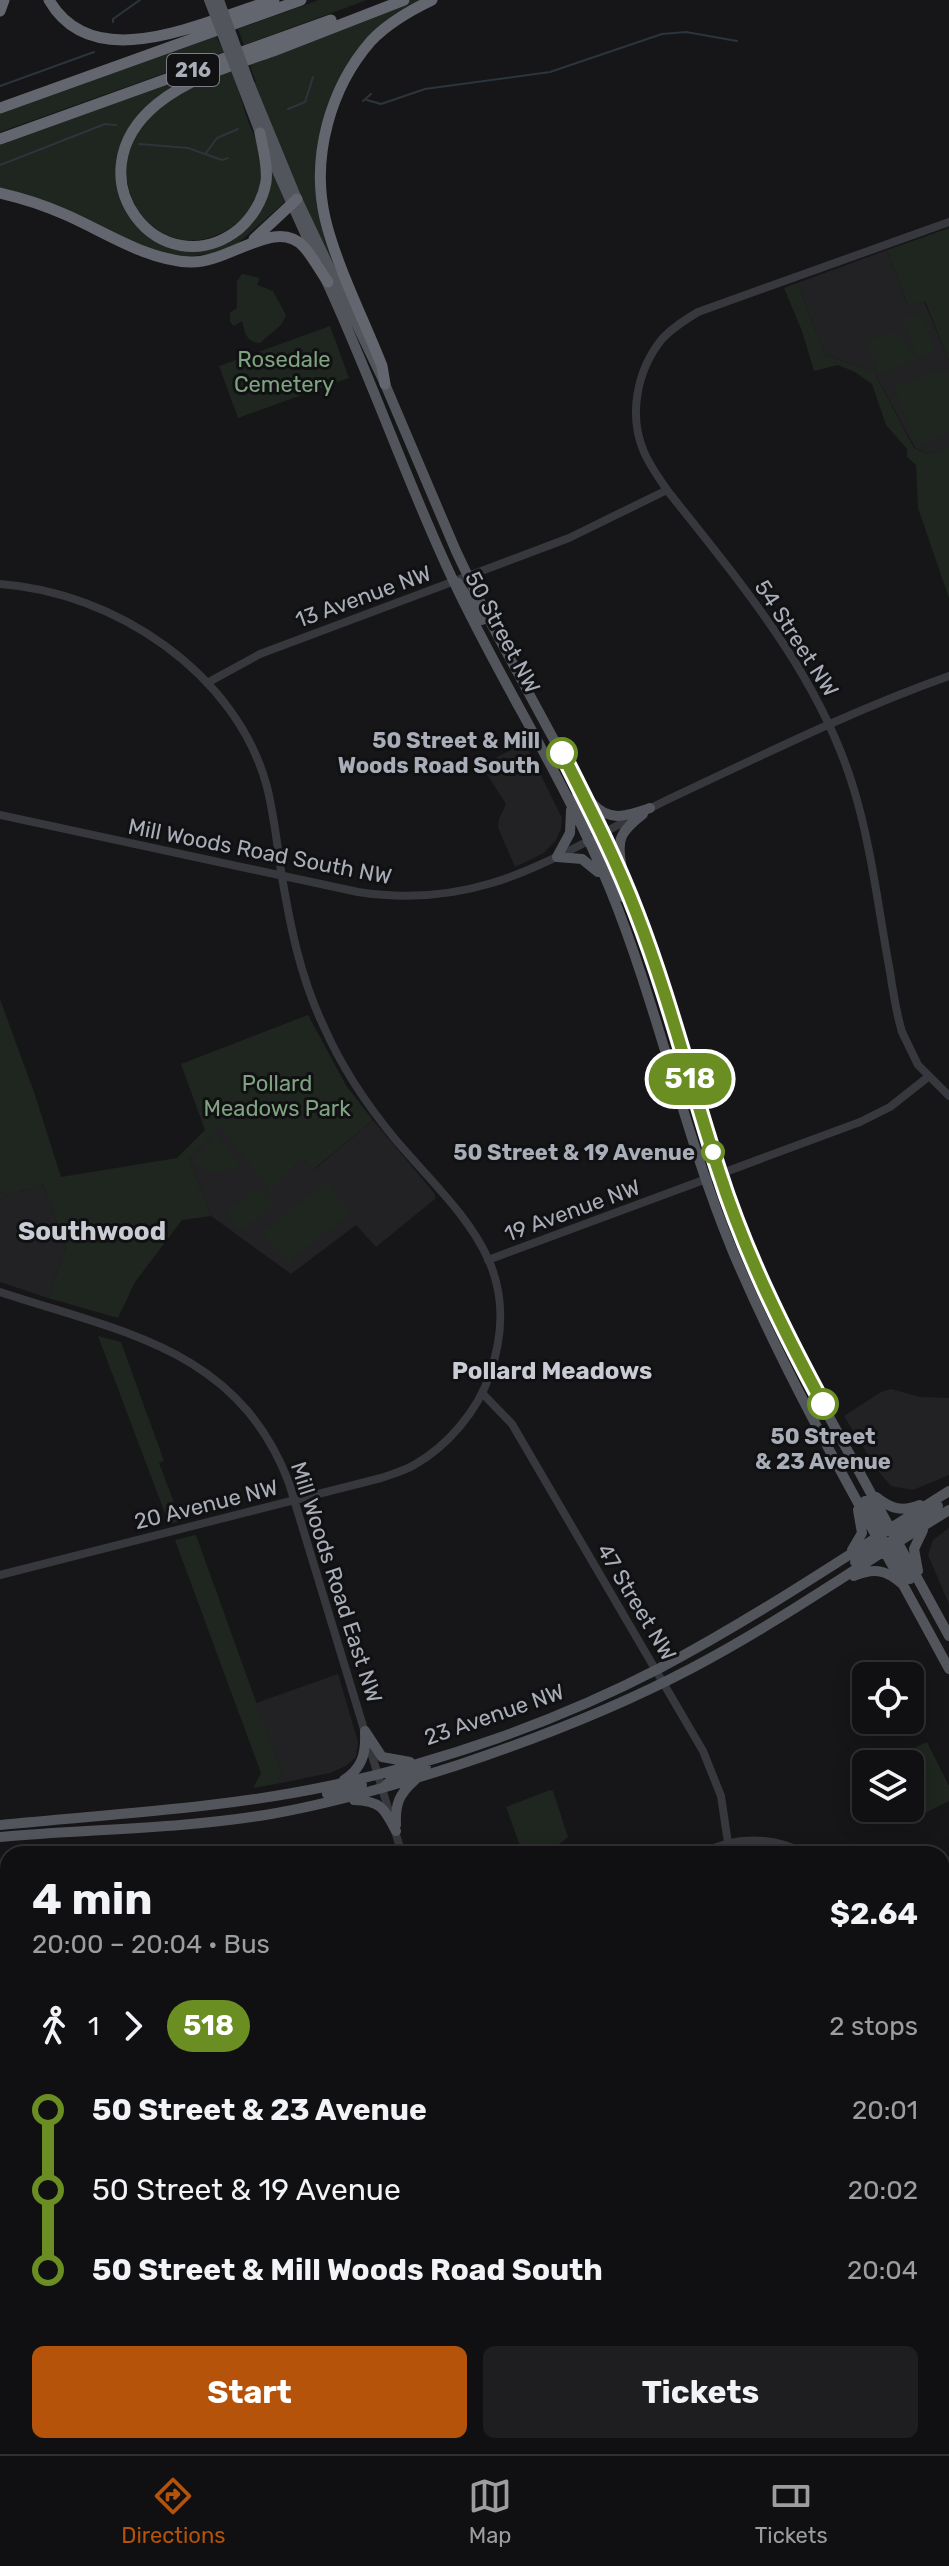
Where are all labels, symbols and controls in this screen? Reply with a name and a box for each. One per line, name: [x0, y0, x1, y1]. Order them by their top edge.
road number: 216: [167, 54, 219, 86]
park label: Rosedale Cemetery: [234, 346, 334, 398]
street label: 13 Avenue NW: [291, 559, 435, 634]
street label: 50 Street NW: [459, 567, 546, 698]
street label: 54 Street NW: [749, 575, 844, 702]
place label: 50 Street & Mill Woods Road South: [338, 727, 540, 779]
marker: 50 Street & Mill Woods Road South: [547, 738, 577, 768]
street label: Mill Woods Road South NW: [126, 813, 394, 890]
line badge: 518: [644, 1053, 736, 1105]
text: 518: [665, 1062, 715, 1095]
park label: Pollard Meadows Park: [203, 1070, 351, 1122]
place label: 50 Street & 19 Avenue: [453, 1139, 695, 1166]
marker: 50 Street & 19 Avenue: [702, 1141, 724, 1163]
street label: 19 Avenue NW: [501, 1173, 644, 1248]
district label: Southwood: [18, 1216, 166, 1247]
district label: Pollard Meadows: [452, 1357, 652, 1385]
marker: 50 Street & 23 Avenue: [808, 1389, 838, 1419]
place label: 50 Street & 23 Avenue: [755, 1423, 891, 1475]
street label: Mill Woods Road East NW: [285, 1458, 388, 1706]
street label: 20 Avenue NW: [132, 1474, 281, 1535]
street label: 47 Street NW: [591, 1539, 682, 1666]
map controls: [852, 1662, 924, 1822]
button: locate: [852, 1662, 924, 1734]
street label: 23 Avenue NW: [421, 1678, 568, 1751]
button: layers: [852, 1750, 924, 1822]
text: 4 min: [32, 1873, 153, 1925]
text: $2.64: [830, 1896, 918, 1932]
text: 20:00 – 20:04 · Bus: [32, 1929, 270, 1960]
icon: walk: [32, 2004, 76, 2048]
icon: forward: [111, 2004, 155, 2048]
text: 518: [183, 2009, 234, 2042]
text: 1: [88, 2011, 99, 2042]
text: 2 stops: [829, 2011, 918, 2042]
text: 50 Street & 23 Avenue: [92, 2092, 427, 2128]
text: 20:01: [852, 2095, 918, 2126]
text: 50 Street & 19 Avenue: [92, 2172, 401, 2208]
text: 20:02: [848, 2175, 918, 2206]
text: 50 Street & Mill Woods Road South: [92, 2252, 603, 2288]
text: 20:04: [847, 2255, 918, 2286]
button: Start: [32, 2346, 467, 2438]
button: Tickets: [483, 2346, 918, 2438]
tab: Directions: [121, 2474, 225, 2549]
tab: Map: [468, 2474, 512, 2549]
tab: Tickets: [755, 2474, 828, 2549]

